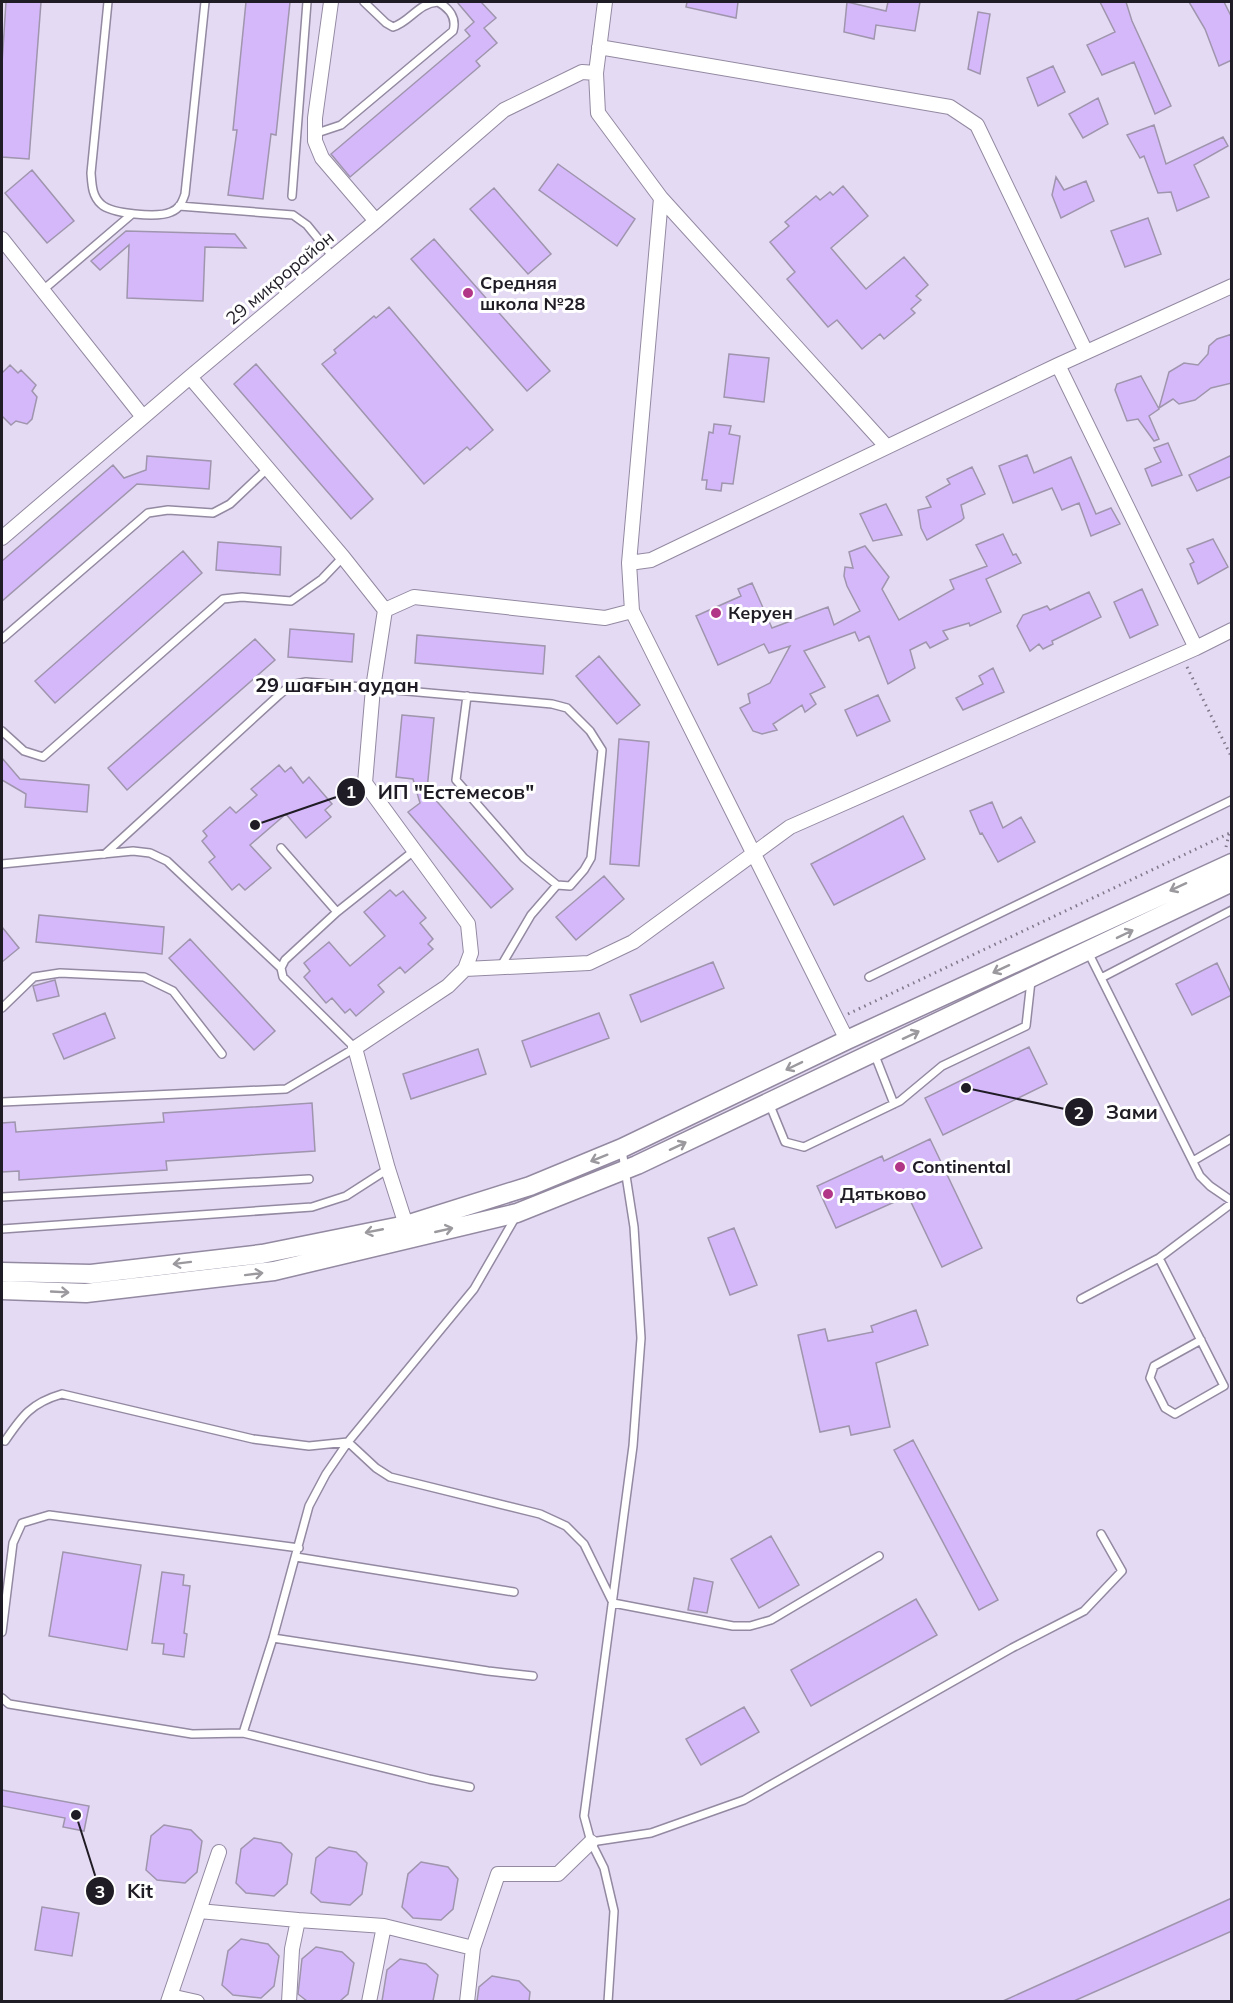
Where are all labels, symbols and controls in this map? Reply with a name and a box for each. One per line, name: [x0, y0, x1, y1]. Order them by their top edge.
street label: 29 микрорайон: [221, 226, 338, 330]
place label: Средняя школа №28: [480, 271, 585, 315]
marker: Средняя школа №28: [461, 286, 475, 300]
place label: Керуен: [728, 601, 793, 624]
marker: Керуен: [709, 606, 723, 620]
district label: 29 шағын аудан: [255, 672, 419, 697]
callout: ИП "Естемесов": [336, 773, 546, 811]
text: ИП "Естемесов": [378, 779, 534, 804]
text: 1: [346, 780, 356, 803]
one-way arrow: [1170, 882, 1188, 894]
one-way arrow: [1115, 928, 1133, 939]
one-way arrow: [993, 964, 1011, 976]
one-way arrow: [901, 1029, 919, 1041]
one-way arrow: [786, 1060, 804, 1072]
callout: Зами: [1064, 1093, 1170, 1131]
text: Зами: [1106, 1099, 1158, 1124]
text: 2: [1074, 1101, 1084, 1124]
one-way arrow: [668, 1140, 686, 1152]
one-way arrow: [590, 1153, 609, 1164]
place label: Continental: [912, 1155, 1011, 1178]
marker: Continental: [893, 1160, 907, 1174]
place label: Дятьково: [840, 1182, 927, 1205]
marker: Дятьково: [821, 1187, 835, 1201]
one-way arrow: [434, 1223, 453, 1235]
one-way arrow: [365, 1226, 384, 1238]
one-way arrow: [172, 1258, 192, 1269]
one-way arrow: [243, 1268, 263, 1279]
one-way arrow: [49, 1287, 69, 1298]
callout: Kit: [85, 1872, 165, 1910]
text: Kit: [127, 1878, 153, 1903]
text: 3: [95, 1880, 105, 1903]

